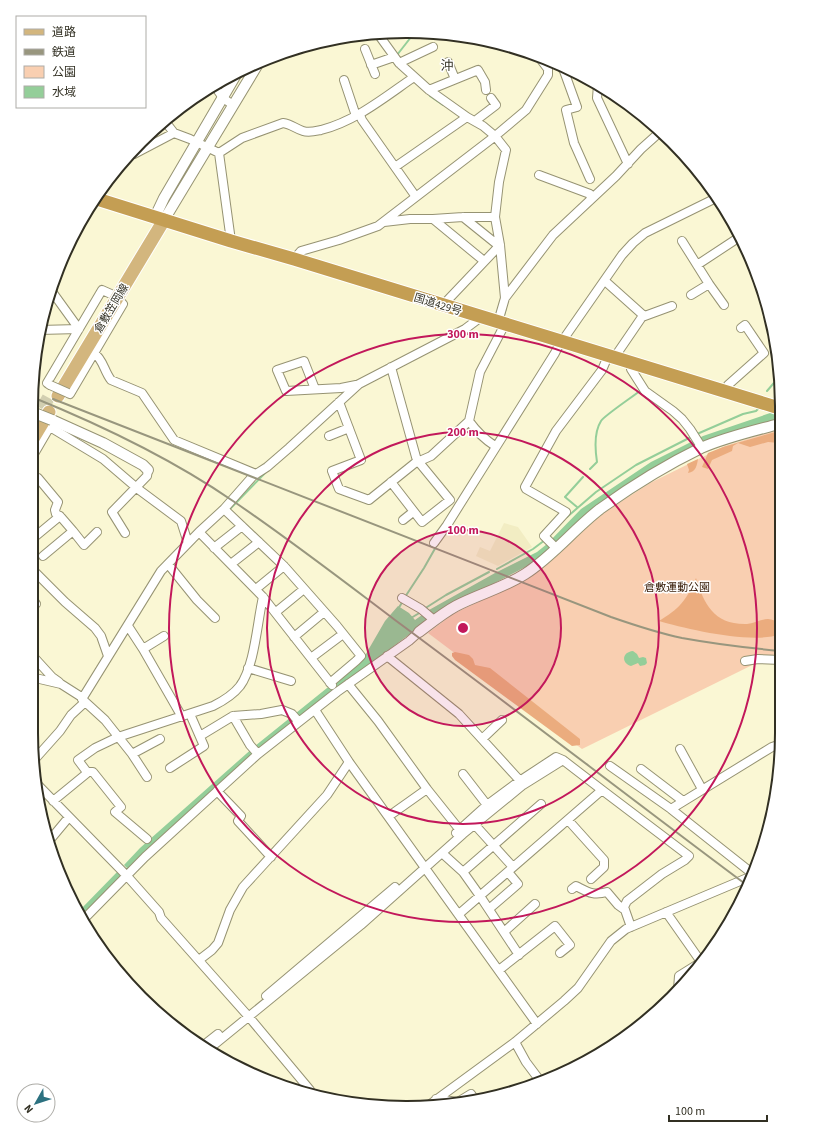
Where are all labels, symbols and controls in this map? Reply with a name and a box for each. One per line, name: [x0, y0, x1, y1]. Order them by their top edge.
legend: [16, 16, 146, 108]
text: 道路: [52, 24, 76, 41]
text: 鉄道: [52, 44, 76, 61]
district label: 沖: [440, 57, 454, 75]
text: 公園: [52, 64, 76, 81]
text: 水域: [52, 84, 76, 101]
street label: 倉敷笠岡線: [91, 281, 132, 336]
street label: 国道429号: [412, 290, 464, 319]
text: 300 m: [447, 326, 479, 343]
text: 200 m: [447, 424, 479, 441]
text: 100 m: [447, 522, 479, 539]
park label: 倉敷運動公園: [644, 580, 710, 595]
centre of rings: [456, 621, 470, 635]
north arrow: [16, 1083, 56, 1123]
scale bar: [669, 1097, 767, 1123]
text: N: [20, 1101, 37, 1117]
text: 100 m: [675, 1103, 705, 1120]

